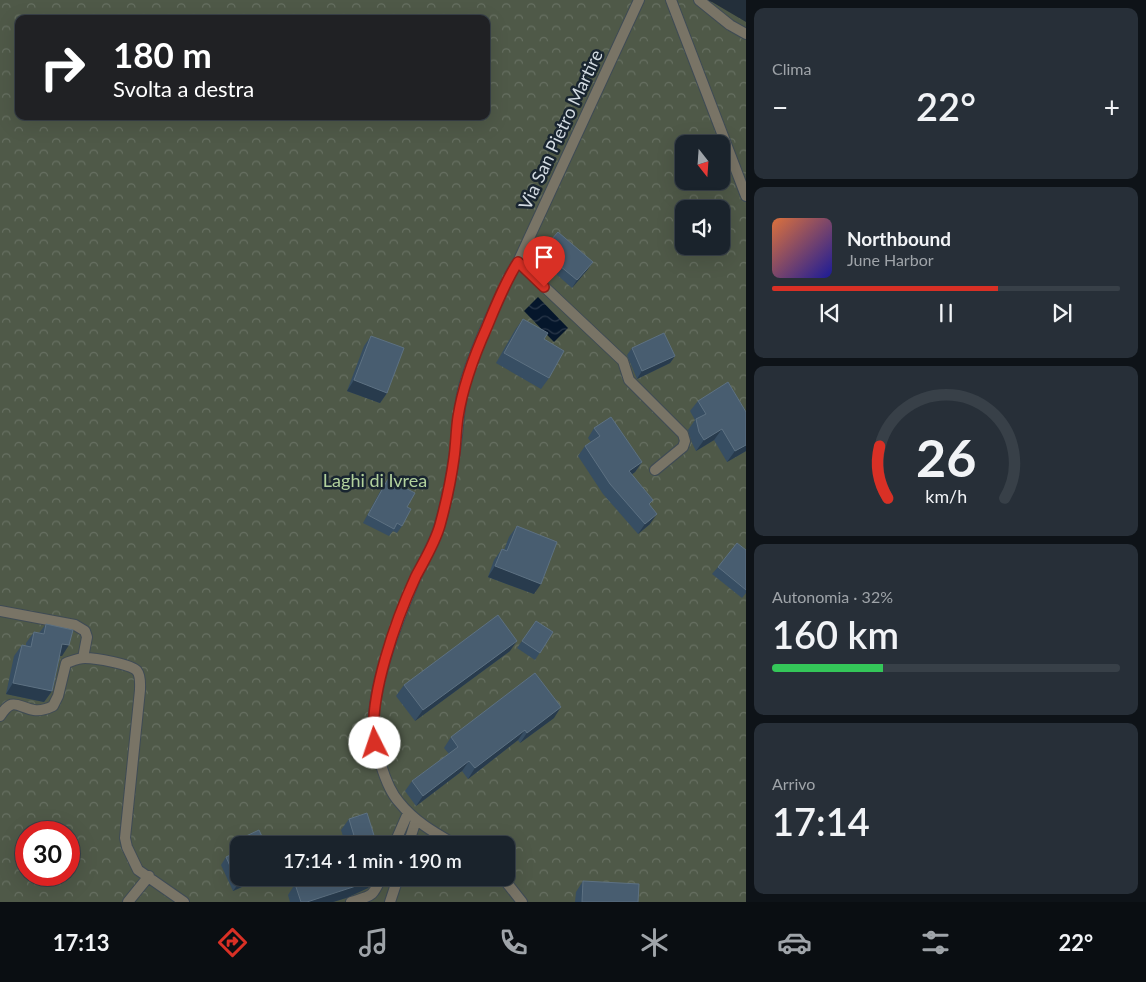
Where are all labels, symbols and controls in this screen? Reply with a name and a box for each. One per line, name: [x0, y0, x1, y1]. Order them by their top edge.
text: 180 m: [113, 33, 212, 75]
icon: right: [30, 35, 95, 100]
street label: Via San Pietro Martire: [513, 46, 607, 213]
text: Clima: [772, 59, 811, 78]
text: Svolta a destra: [113, 75, 254, 102]
text: 22°: [916, 83, 976, 129]
text: −: [772, 90, 788, 124]
text: +: [1104, 90, 1120, 124]
north arrow: [675, 135, 730, 190]
map controls: [675, 135, 730, 255]
button: sound: [675, 200, 730, 255]
text: Northbound: [847, 227, 951, 250]
pin: [523, 236, 565, 287]
icon: arrive: [530, 243, 558, 271]
text: June Harbor: [847, 250, 934, 269]
icon: previous: [816, 299, 844, 327]
icon: pause: [932, 299, 960, 327]
icon: next: [1048, 299, 1076, 327]
text: 26: [916, 426, 976, 488]
park label: Laghi di Ivrea: [323, 469, 427, 491]
text: km/h: [925, 485, 967, 507]
text: Autonomia · 32%: [772, 587, 893, 606]
text: 160 km: [772, 611, 899, 657]
position arrow: [348, 716, 400, 768]
text: Arrivo: [772, 774, 815, 793]
text: 17:14: [772, 798, 870, 844]
speed limit sign: 30: [15, 821, 80, 886]
text: 17:14 · 1 min · 190 m: [283, 849, 462, 872]
icon: directions: [215, 925, 250, 960]
icon: music: [356, 925, 391, 960]
icon: phone: [496, 925, 531, 960]
icon: climate: [637, 925, 672, 960]
icon: car: [777, 925, 812, 960]
icon: filters: [918, 925, 953, 960]
text: 17:13: [53, 929, 110, 956]
text: 22°: [1058, 929, 1093, 956]

